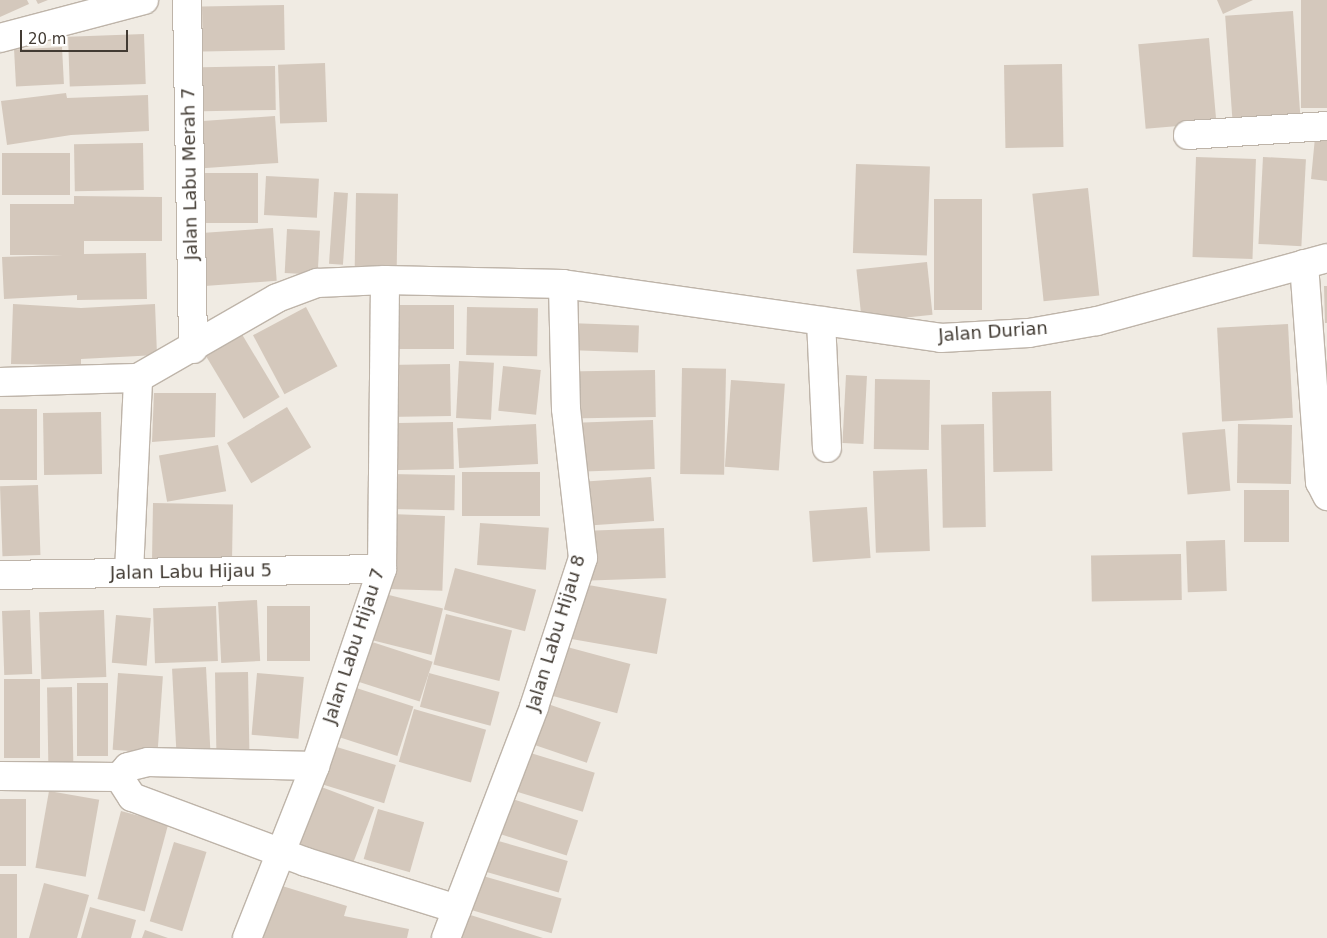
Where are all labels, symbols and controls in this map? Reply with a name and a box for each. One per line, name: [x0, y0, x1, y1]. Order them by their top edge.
scale bar: [22, 20, 130, 52]
text: 20 m: [28, 30, 66, 48]
street label: Jalan Labu Merah 7: [178, 87, 202, 261]
street label: Jalan Durian: [938, 317, 1048, 347]
street label: Jalan Labu Hijau 8: [522, 552, 590, 714]
street label: Jalan Labu Hijau 5: [110, 560, 272, 584]
street label: Jalan Labu Hijau 7: [319, 566, 389, 726]

